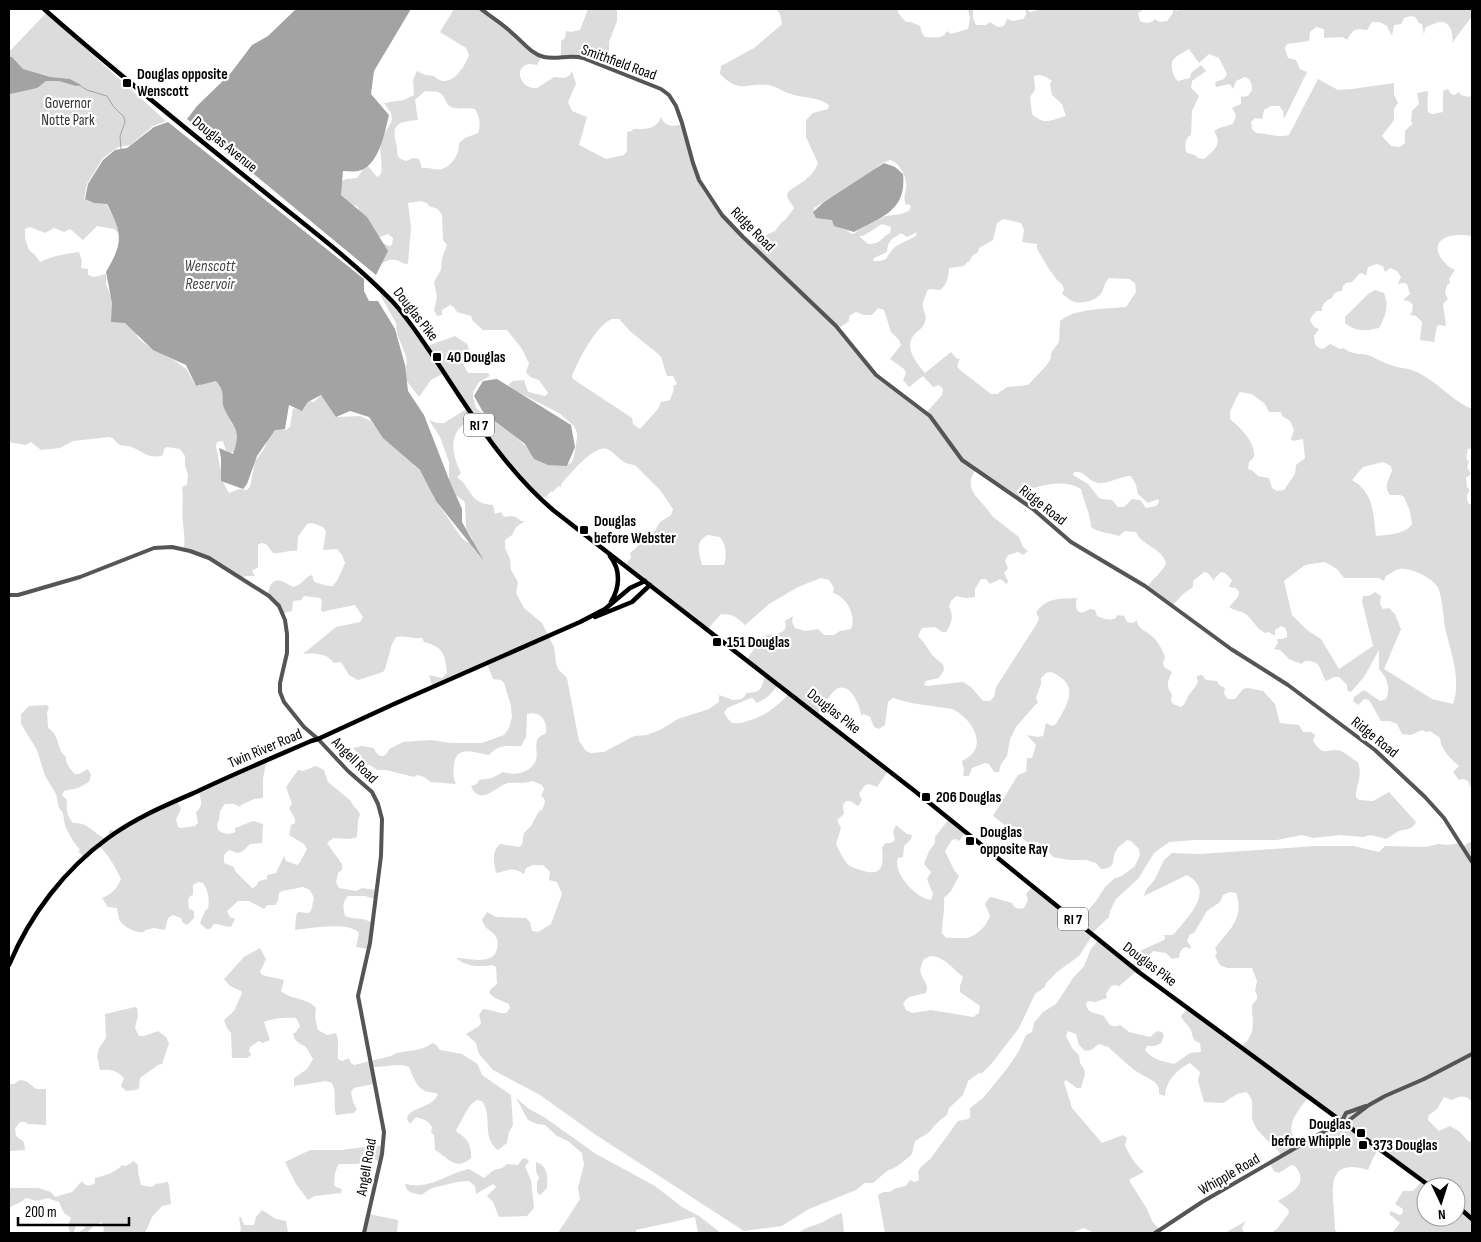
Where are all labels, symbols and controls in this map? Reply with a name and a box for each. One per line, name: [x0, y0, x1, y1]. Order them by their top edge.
street label: Smithfield Road: [579, 40, 659, 85]
place label: Douglas opposite Wenscott: [137, 65, 228, 101]
marker: Douglas opposite Wenscott: [121, 77, 133, 89]
park label: Governor Notte Park: [41, 94, 95, 130]
street label: Douglas Avenue: [188, 112, 261, 177]
street label: Ridge Road: [726, 203, 779, 256]
water label: Wenscott Reservoir: [185, 257, 237, 294]
street label: Douglas Pike: [389, 284, 442, 345]
place label: 40 Douglas: [447, 348, 506, 367]
marker: 40 Douglas: [431, 351, 443, 363]
road number: RI 7: [464, 414, 494, 436]
street label: Ridge Road: [1015, 481, 1070, 530]
place label: Douglas before Webster: [594, 512, 676, 548]
marker: Douglas before Webster: [578, 524, 590, 536]
place label: 151 Douglas: [727, 633, 790, 652]
marker: 151 Douglas: [711, 636, 723, 648]
street label: Douglas Pike: [803, 685, 864, 738]
street label: Ridge Road: [1347, 713, 1402, 762]
street label: Twin River Road: [225, 724, 305, 773]
street label: Angell Road: [327, 732, 382, 788]
place label: 206 Douglas: [936, 788, 1001, 807]
marker: 206 Douglas: [920, 791, 932, 803]
place label: Douglas opposite Ray: [980, 823, 1049, 859]
marker: Douglas opposite Ray: [964, 835, 976, 847]
road number: RI 7: [1058, 908, 1088, 931]
street label: Douglas Pike: [1119, 938, 1181, 991]
place label: Douglas before Whipple: [1271, 1115, 1351, 1151]
marker: Douglas before Whipple: [1355, 1127, 1367, 1139]
place label: 373 Douglas: [1373, 1136, 1438, 1155]
street label: Angell Road: [352, 1137, 381, 1198]
marker: 373 Douglas: [1357, 1139, 1369, 1151]
street label: Whipple Road: [1195, 1149, 1263, 1200]
north arrow: [1416, 1177, 1466, 1227]
scale bar: [18, 1194, 129, 1226]
text: 200 m: [25, 1203, 57, 1222]
text: N: [1438, 1206, 1446, 1223]

